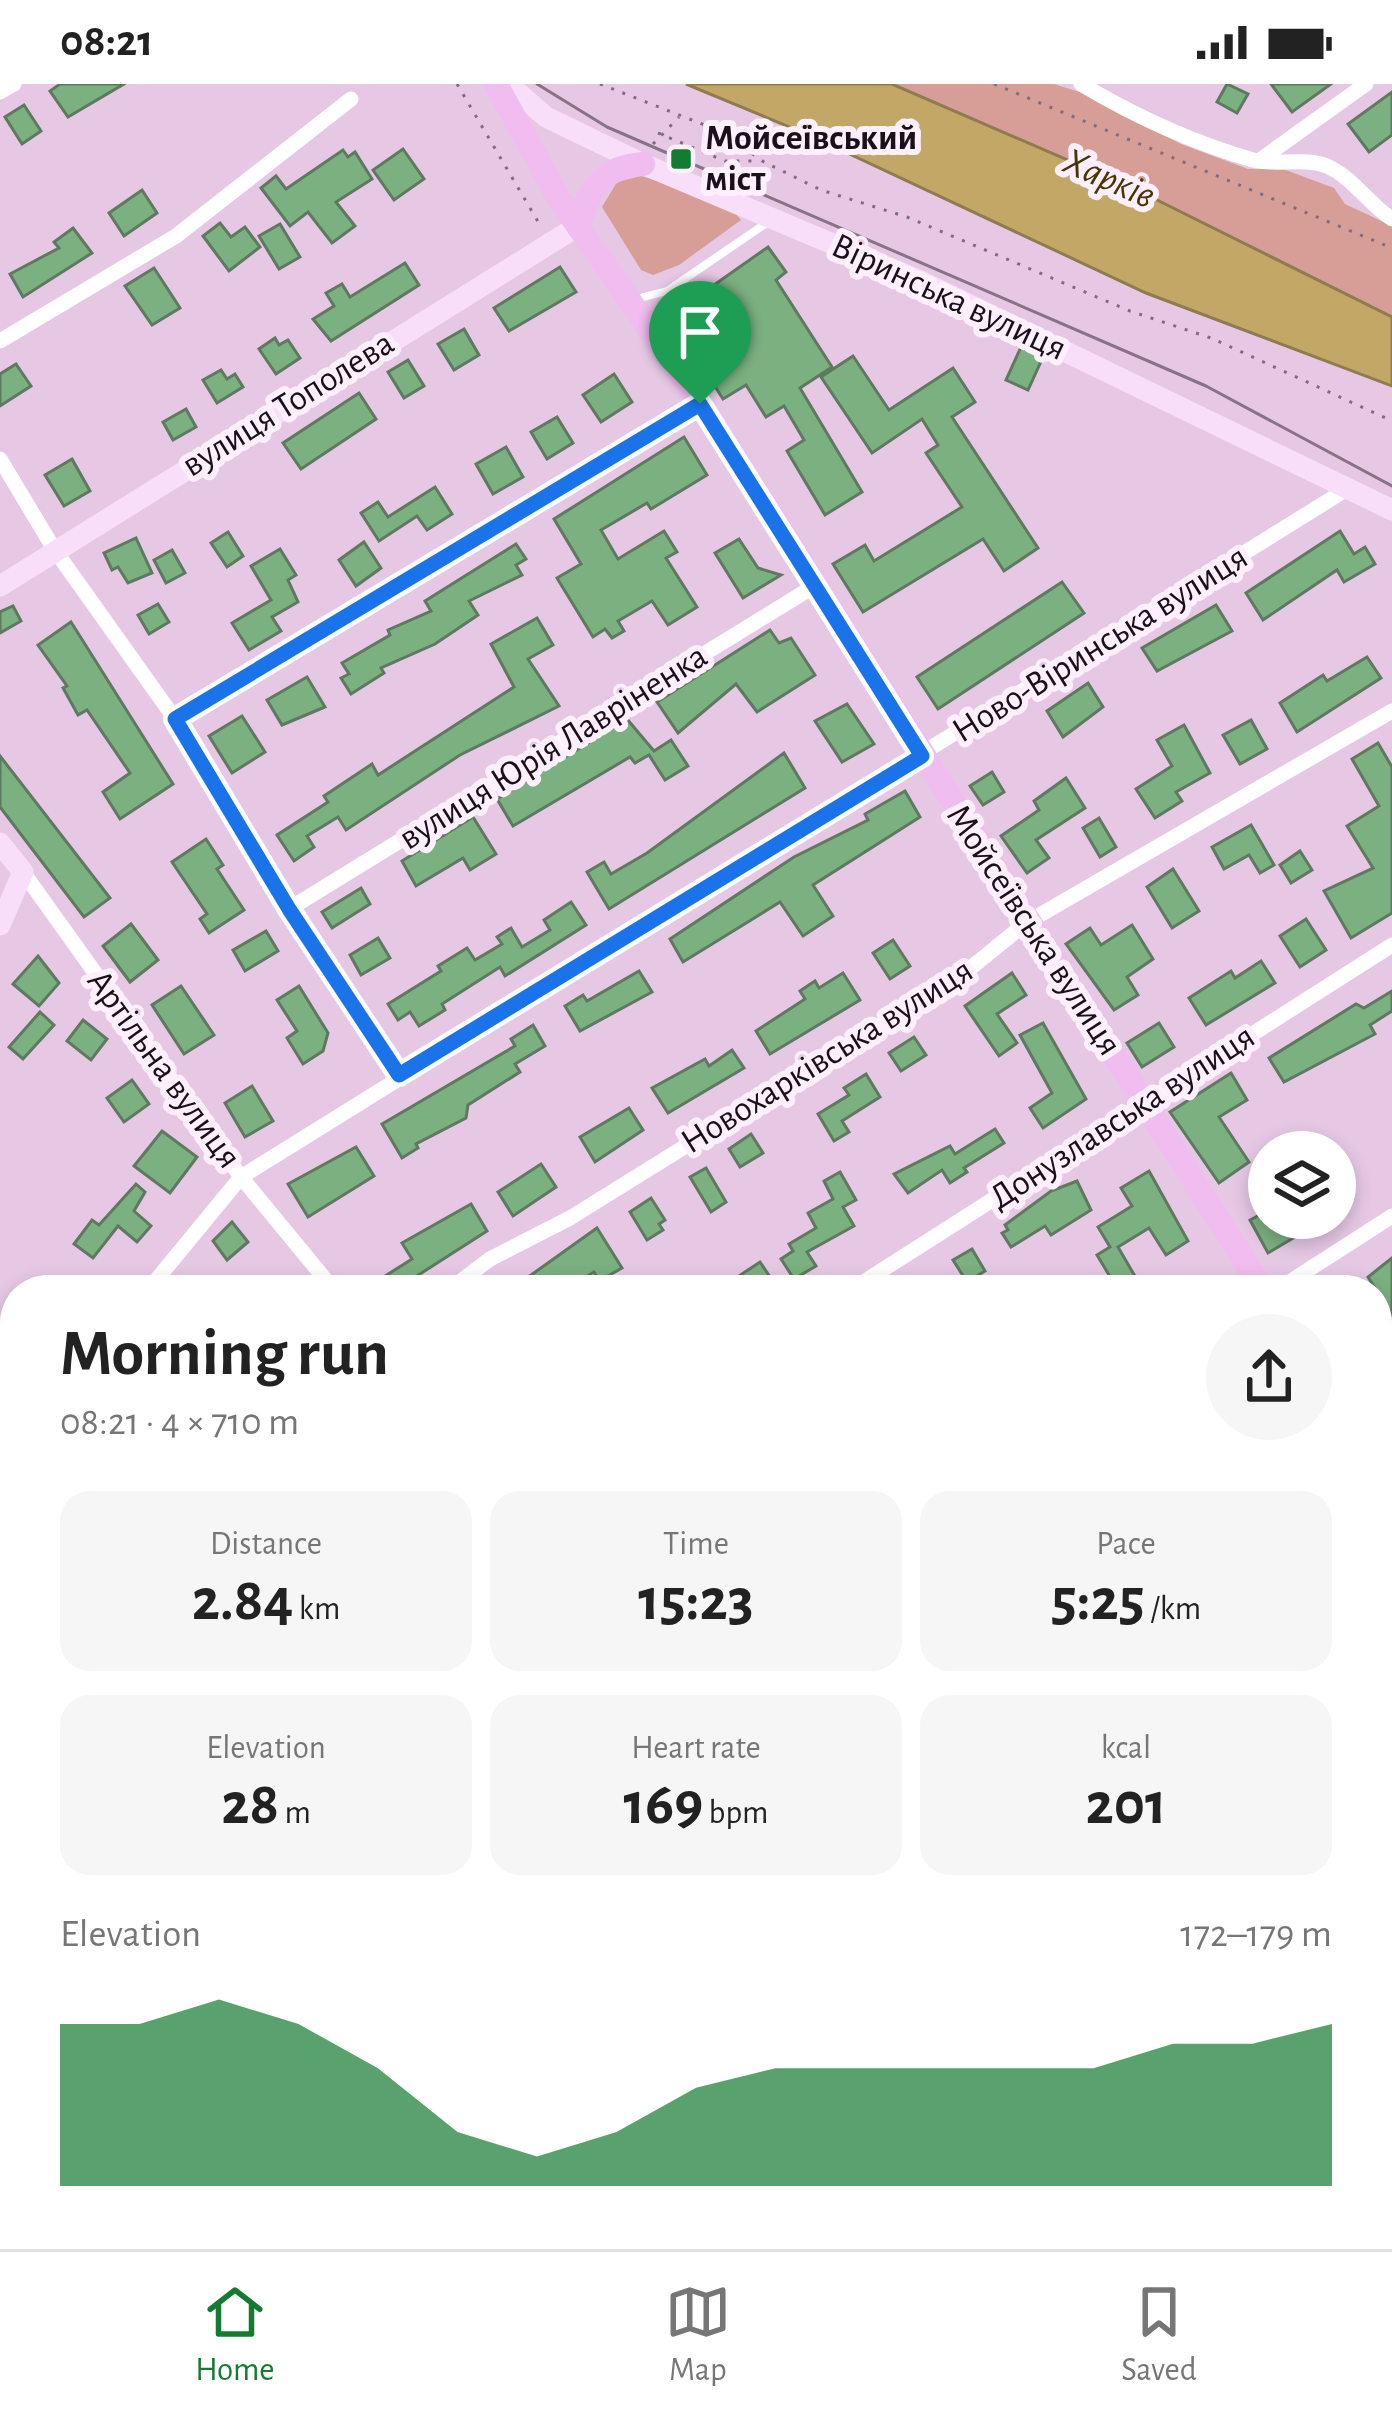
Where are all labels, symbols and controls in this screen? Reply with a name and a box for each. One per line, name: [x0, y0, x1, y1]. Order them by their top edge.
text: 08:21: [60, 19, 153, 64]
place label: Мойсеївський міст: [705, 120, 917, 197]
water label: Харків: [1058, 142, 1160, 216]
marker: Мойсеївський міст: [668, 146, 694, 172]
street label: Віринська вулиця: [826, 227, 1072, 367]
pin: [649, 281, 751, 404]
icon: arrive: [667, 299, 733, 365]
street label: вулиця Тополева: [176, 325, 400, 483]
street label: Ново-Віринська вулиця: [946, 539, 1254, 749]
street label: вулиця Юрія Лавріненка: [393, 638, 713, 856]
street label: Мойсеївська вулиця: [940, 798, 1128, 1062]
street label: Новохарківська вулиця: [675, 952, 979, 1160]
street label: Артільна вулиця: [80, 963, 248, 1175]
street label: Донузлавська вулиця: [983, 1018, 1261, 1216]
map controls: [1248, 1131, 1356, 1239]
button: layers: [1248, 1131, 1356, 1239]
button: share: [1206, 1314, 1332, 1440]
text: Morning run: [60, 1321, 389, 1387]
text: 08:21 · 4 × 710 m: [60, 1403, 299, 1442]
text: Distance: [210, 1528, 322, 1561]
text: Time: [663, 1528, 729, 1561]
text: Pace: [1096, 1528, 1156, 1561]
text: 2.84: [192, 1571, 293, 1631]
text: 15:23: [638, 1571, 754, 1631]
text: 5:25: [1051, 1571, 1145, 1631]
text: km: [293, 1593, 340, 1626]
text: /km: [1145, 1593, 1201, 1626]
text: Elevation: [206, 1732, 326, 1765]
text: Heart rate: [631, 1732, 761, 1765]
text: kcal: [1101, 1732, 1151, 1765]
text: 28: [221, 1775, 279, 1835]
text: 169: [624, 1775, 703, 1835]
text: 201: [1085, 1775, 1167, 1835]
text: m: [279, 1797, 311, 1830]
text: bpm: [703, 1797, 768, 1830]
text: Elevation: [60, 1915, 201, 1954]
text: 172–179 m: [1180, 1915, 1332, 1954]
tab: Home: [195, 2279, 275, 2391]
tab: Map: [665, 2279, 731, 2391]
tab: Saved: [1121, 2279, 1197, 2391]

